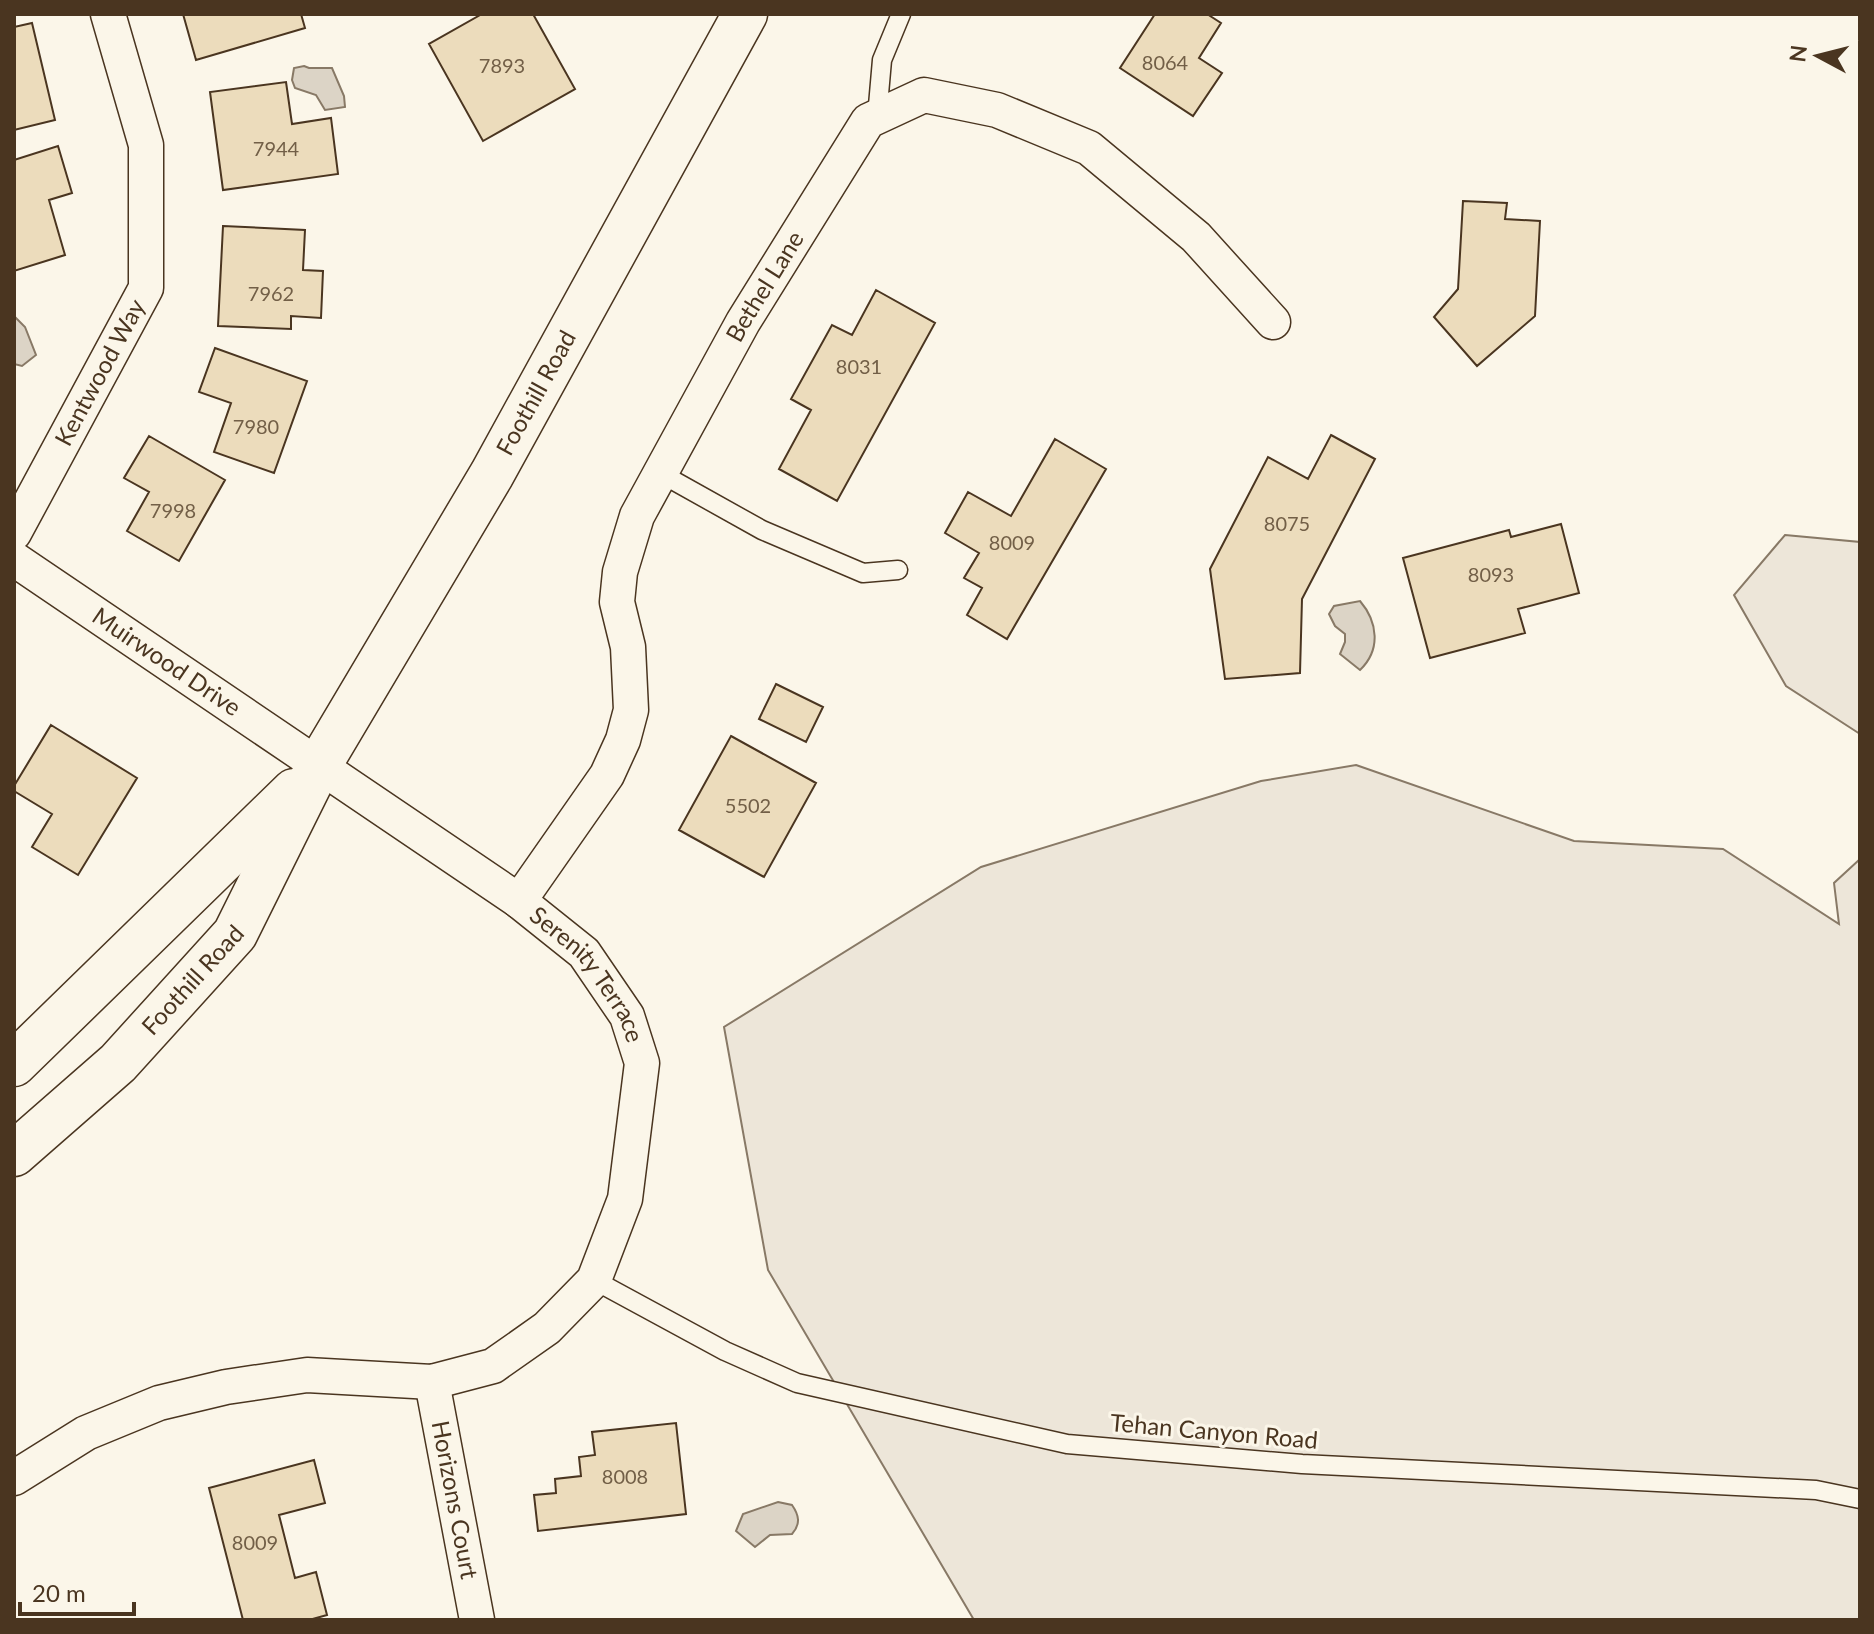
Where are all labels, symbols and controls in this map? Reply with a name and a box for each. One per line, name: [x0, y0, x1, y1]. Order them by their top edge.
north arrow: [1778, 16, 1858, 96]
text: N: [1783, 43, 1812, 64]
house number: 8064: [1142, 50, 1189, 74]
house number: 7893: [479, 53, 525, 77]
house number: 7944: [253, 136, 300, 160]
street label: Bethel Lane: [719, 225, 809, 346]
house number: 7962: [248, 281, 294, 305]
street label: Kentwood Way: [48, 293, 151, 450]
street label: Foothill Road: [489, 325, 581, 460]
house number: 8031: [836, 354, 882, 378]
house number: 7980: [233, 414, 279, 438]
house number: 7998: [150, 498, 196, 522]
house number: 8075: [1264, 511, 1310, 535]
house number: 8009: [989, 530, 1035, 554]
house number: 8093: [1468, 562, 1514, 586]
street label: Muirwood Drive: [88, 600, 247, 721]
house number: 5502: [725, 793, 771, 817]
street label: Serenity Terrace: [525, 900, 650, 1046]
street label: Foothill Road: [135, 918, 249, 1040]
street label: Tehan Canyon Road: [1109, 1407, 1319, 1454]
street label: Horizons Court: [427, 1418, 485, 1582]
house number: 8008: [602, 1464, 648, 1488]
house number: 8009: [232, 1530, 278, 1554]
scale bar: [20, 1566, 134, 1616]
text: 20 m: [32, 1578, 86, 1607]

